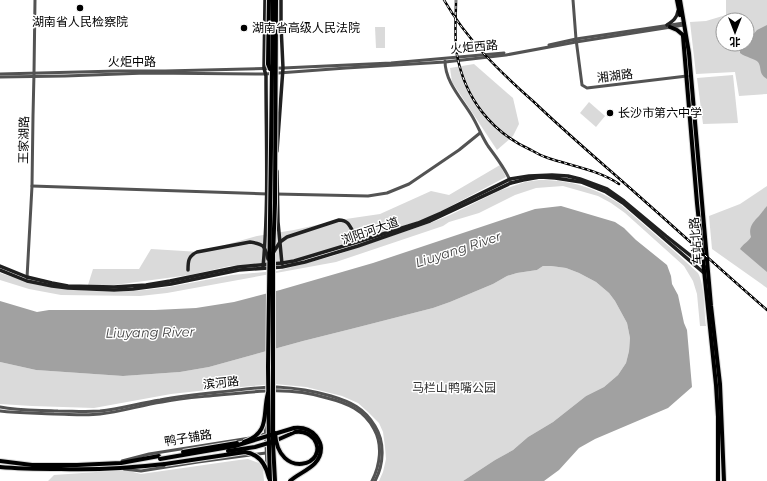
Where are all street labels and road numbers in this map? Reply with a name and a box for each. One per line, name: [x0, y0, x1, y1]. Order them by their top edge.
street label: 火炬西路: [449, 37, 499, 56]
street label: 火炬中路: [108, 54, 156, 69]
street label: 湘湖路: [596, 66, 634, 85]
street label: 王家湖路: [16, 116, 31, 164]
street label: 浏阳河大道: [339, 214, 401, 247]
street label: 车站北路: [686, 216, 705, 266]
street label: 滨河路: [202, 373, 240, 392]
street label: 鸭子铺路: [163, 426, 213, 449]

